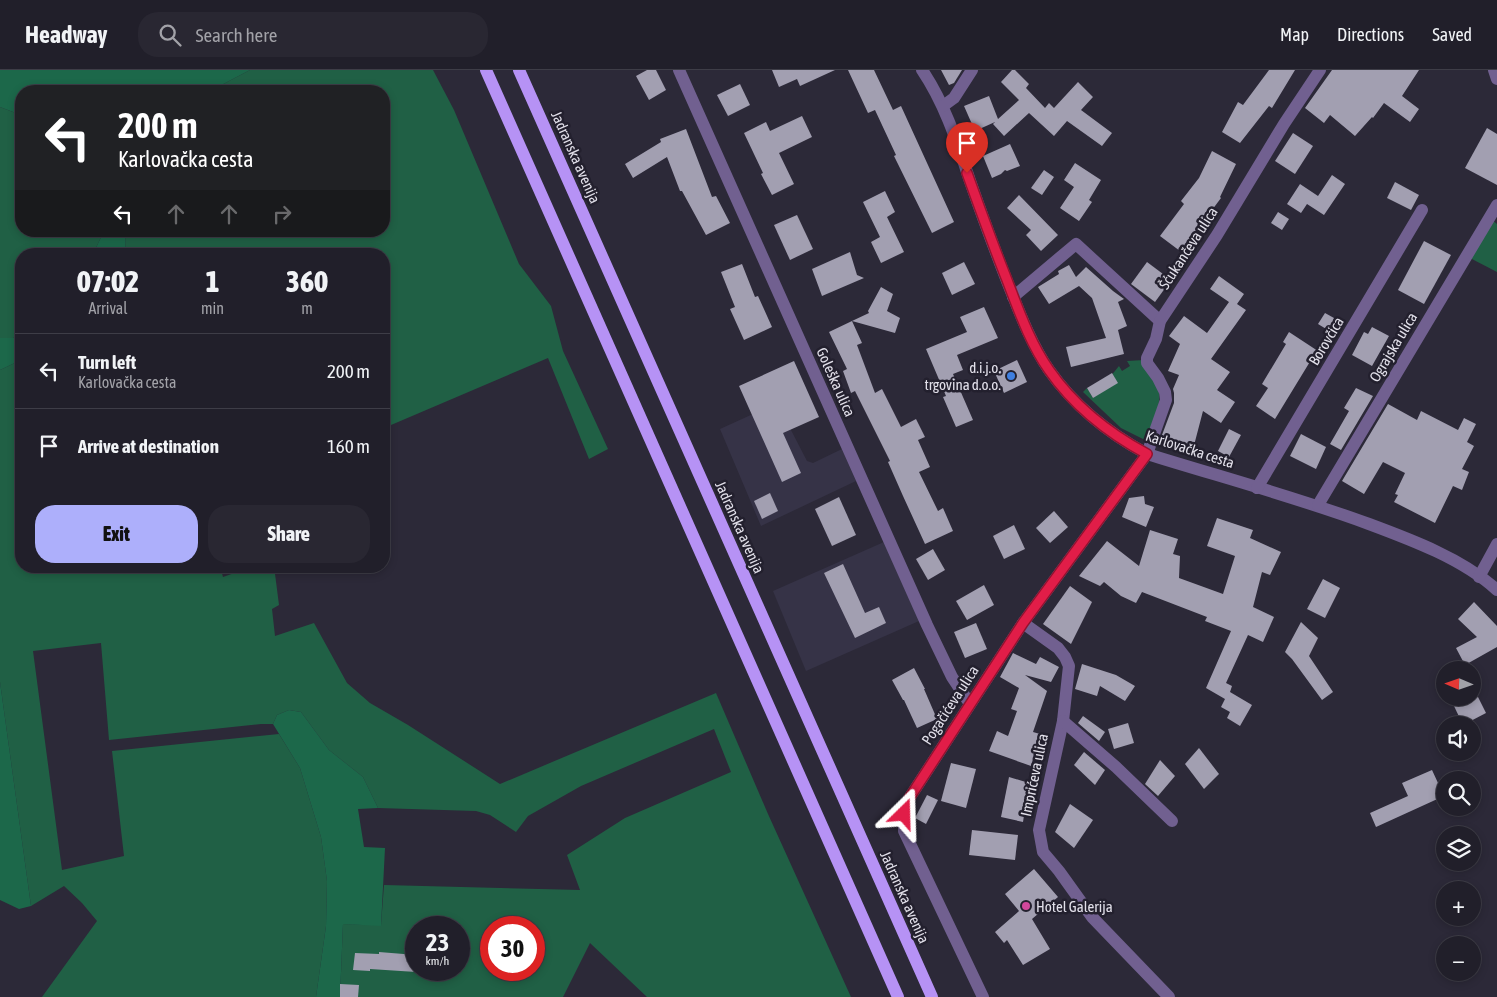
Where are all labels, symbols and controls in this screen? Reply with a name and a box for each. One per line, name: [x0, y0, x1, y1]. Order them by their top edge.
search box: [138, 12, 488, 57]
text: Headway: [25, 21, 108, 48]
icon: search: [156, 21, 184, 49]
text: Search here: [196, 24, 277, 46]
text: Map: [1280, 24, 1309, 45]
text: Directions: [1337, 24, 1404, 45]
text: Saved: [1432, 24, 1472, 45]
icon: left: [35, 105, 100, 170]
text: 200 m: [118, 105, 197, 145]
street label: Jadranska avenija: [548, 108, 604, 206]
pin: [946, 122, 988, 173]
icon: arrive: [953, 129, 981, 157]
text: Karlovačka cesta: [118, 146, 253, 172]
icon: left: [109, 200, 137, 228]
icon: ahead: [162, 200, 190, 228]
icon: ahead: [215, 200, 243, 228]
icon: right: [268, 200, 296, 228]
street label: Šćukančeva ulica: [1155, 204, 1221, 292]
text: 07:02: [77, 264, 139, 298]
text: 1: [205, 264, 220, 298]
text: 360: [286, 264, 328, 298]
text: Arrival: [88, 299, 128, 317]
text: min: [201, 299, 224, 317]
text: m: [301, 299, 313, 317]
street label: Ograjska ulica: [1366, 309, 1420, 385]
street label: Borovčica: [1305, 314, 1347, 368]
street label: Goleška ulica: [813, 345, 859, 419]
text: Turn left: [78, 351, 136, 373]
icon: left: [35, 357, 63, 385]
place label: d.i.j.o. trgovina d.o.o.: [924, 359, 1001, 393]
text: 200 m: [327, 360, 370, 382]
marker: d.i.j.o. trgovina d.o.o.: [1005, 370, 1017, 382]
text: Karlovačka cesta: [78, 373, 176, 391]
street label: Karlovačka cesta: [1143, 427, 1237, 471]
icon: arrive: [35, 432, 63, 460]
text: Arrive at destination: [78, 435, 219, 457]
text: 160 m: [327, 435, 370, 457]
street label: Jadranska avenija: [712, 478, 768, 576]
button: Exit: [35, 505, 198, 563]
button: Share: [208, 505, 370, 563]
north arrow: [1436, 661, 1481, 706]
map controls: [1436, 661, 1481, 981]
street label: Pogačićeva ulica: [918, 662, 982, 748]
button: sound: [1436, 716, 1481, 761]
street label: Imprićeva ulica: [1017, 732, 1051, 818]
button: search: [1436, 771, 1481, 816]
position arrow: [877, 787, 929, 839]
button: layers: [1436, 826, 1481, 871]
street label: Jadranska avenija: [877, 848, 933, 946]
button: +: [1436, 881, 1481, 926]
place label: Hotel Galerija: [1036, 898, 1113, 915]
marker: Hotel Galerija: [1020, 900, 1032, 912]
speed limit sign: 30: [480, 916, 545, 981]
text: 23: [426, 928, 449, 956]
button: −: [1436, 936, 1481, 981]
text: km/h: [426, 954, 449, 968]

